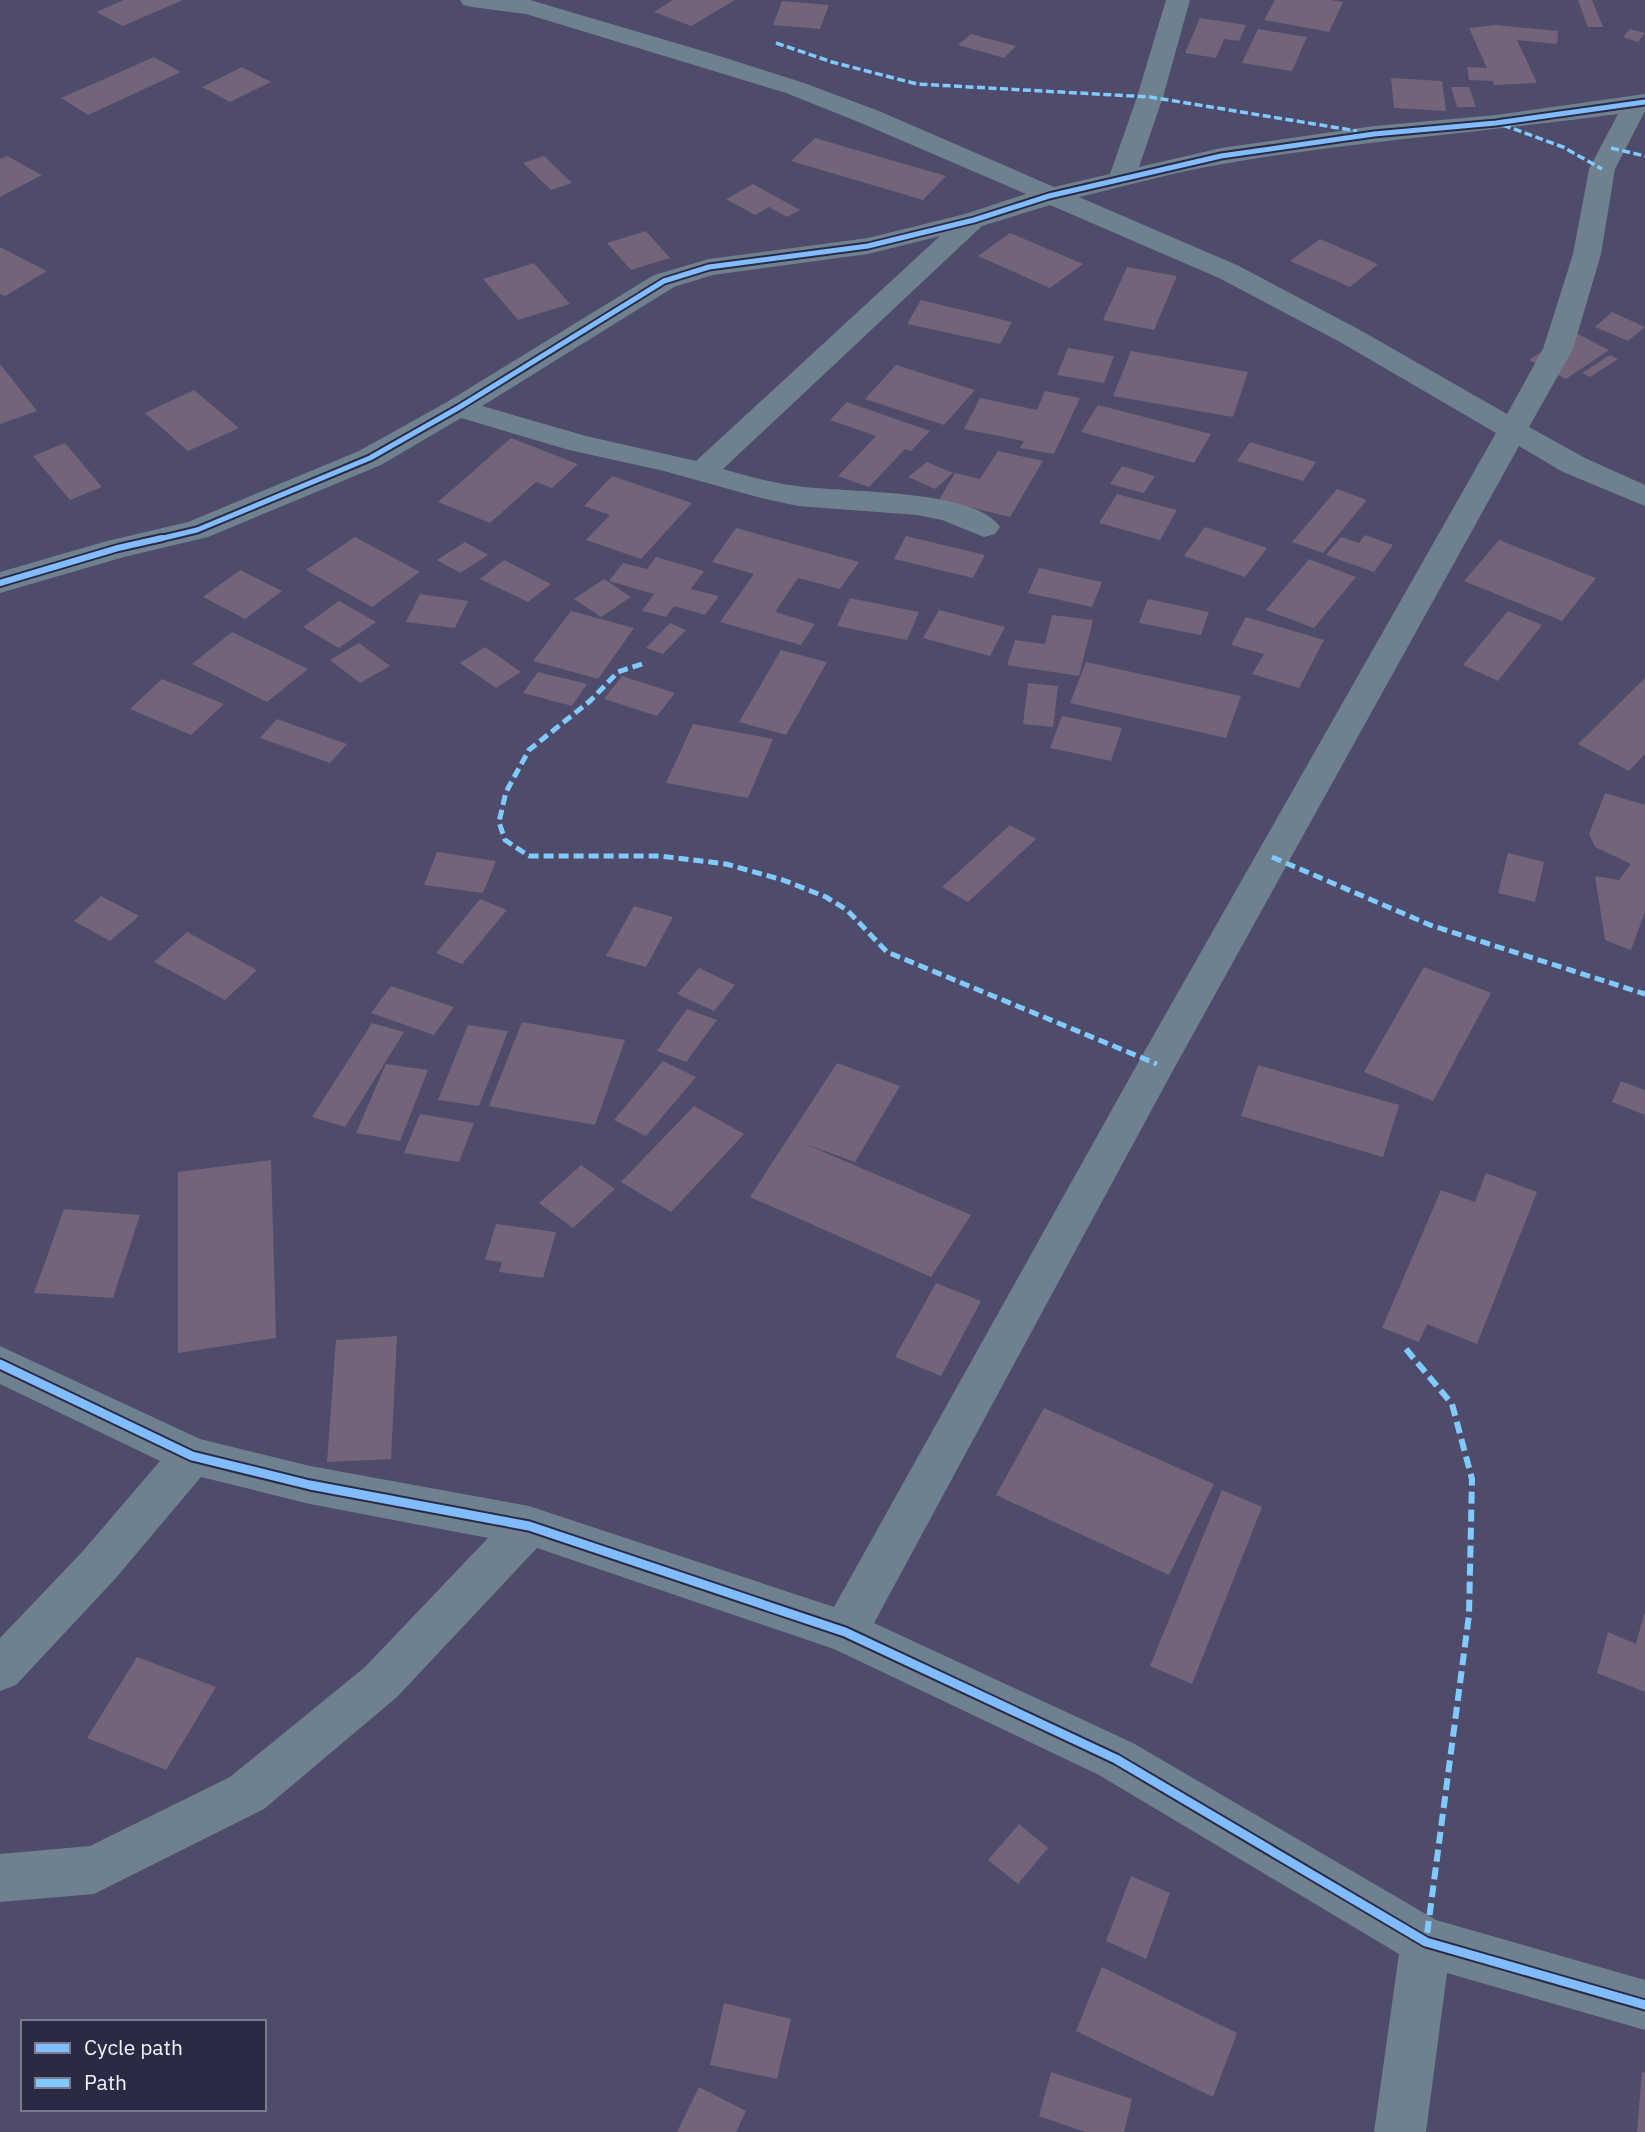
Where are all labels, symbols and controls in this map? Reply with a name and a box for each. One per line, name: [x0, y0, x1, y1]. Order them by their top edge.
legend: [21, 2020, 266, 2111]
text: Cycle path: [84, 2033, 183, 2061]
text: Path: [84, 2068, 127, 2096]

